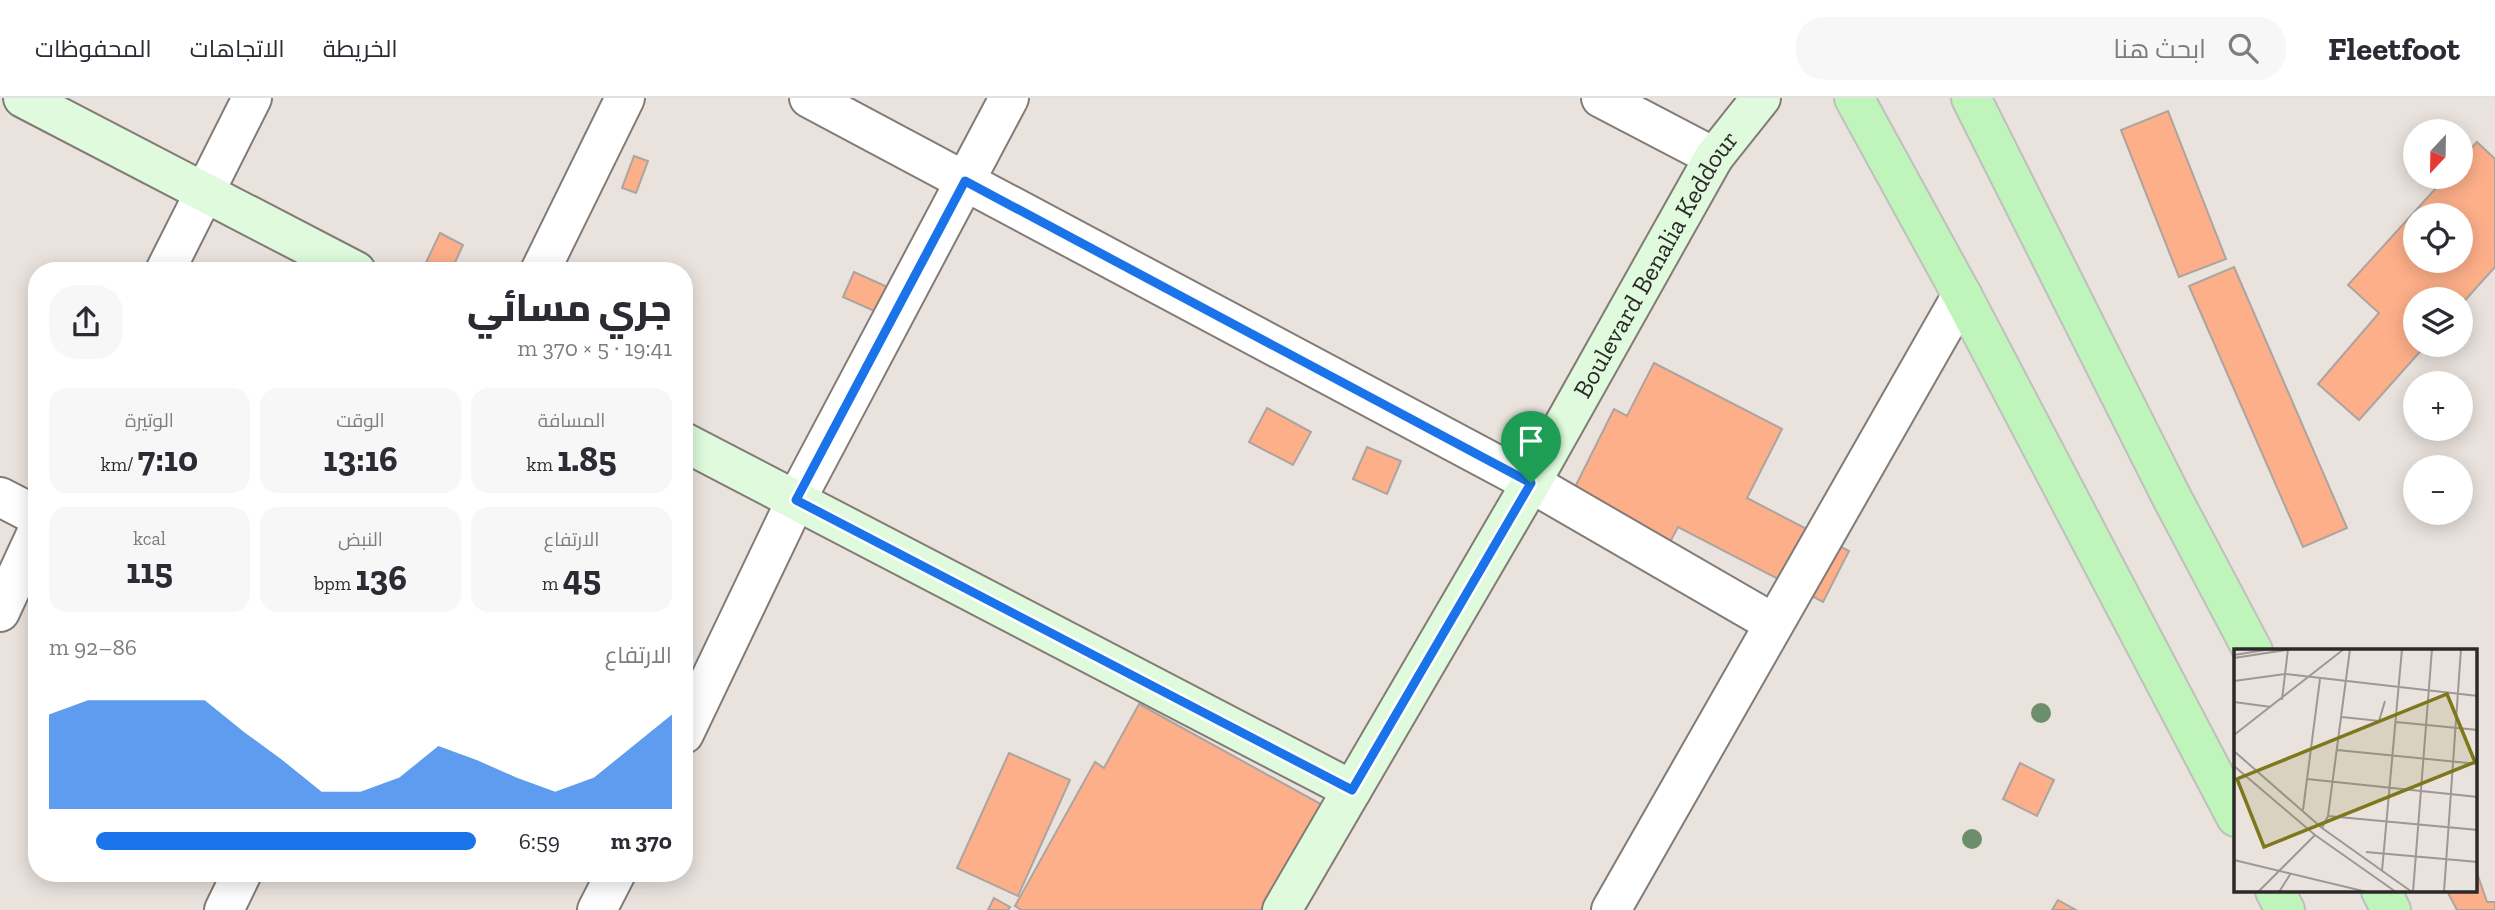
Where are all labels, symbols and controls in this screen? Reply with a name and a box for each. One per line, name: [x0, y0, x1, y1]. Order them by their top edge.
search box: [1796, 17, 2286, 80]
icon: search: [2224, 29, 2262, 67]
text: Fleetfoot: [2328, 29, 2460, 68]
text: ابحث هنا: [2113, 33, 2206, 65]
text: المحفوظات: [35, 34, 152, 63]
text: الاتجاهات: [190, 34, 285, 63]
text: الخريطة: [323, 34, 398, 63]
north arrow: [2403, 119, 2473, 189]
map controls: [2403, 119, 2473, 525]
street label: Boulevard Benalia Keddour: [1566, 124, 1745, 404]
button: locate: [2403, 203, 2473, 273]
button: share: [49, 285, 123, 359]
text: جري مسائي: [467, 285, 672, 331]
button: layers: [2403, 287, 2473, 357]
text: 19:41 · 5 × 370 m: [517, 334, 672, 362]
button: +: [2403, 371, 2473, 441]
text: الوتيرة: [125, 409, 174, 432]
text: الوقت: [336, 409, 385, 432]
text: المسافة: [538, 409, 605, 432]
pin: [1501, 411, 1561, 483]
icon: arrive: [1512, 422, 1550, 460]
text: 7:10: [138, 438, 198, 480]
text: 13:16: [323, 438, 398, 480]
text: 1.85: [557, 438, 616, 480]
text: /km: [101, 453, 138, 476]
text: km: [527, 453, 557, 476]
button: −: [2403, 455, 2473, 525]
text: kcal: [133, 527, 166, 550]
text: النبض: [338, 528, 383, 551]
text: الارتفاع: [544, 528, 599, 551]
text: 115: [126, 550, 173, 592]
text: 136: [355, 557, 407, 599]
text: 45: [563, 557, 601, 599]
text: bpm: [314, 572, 355, 595]
text: m: [542, 572, 563, 595]
text: 86–92 m: [49, 633, 137, 661]
text: الارتفاع: [605, 641, 672, 669]
inset map: [2234, 649, 2478, 892]
text: 6:59: [519, 827, 560, 855]
text: 370 m: [611, 827, 672, 855]

